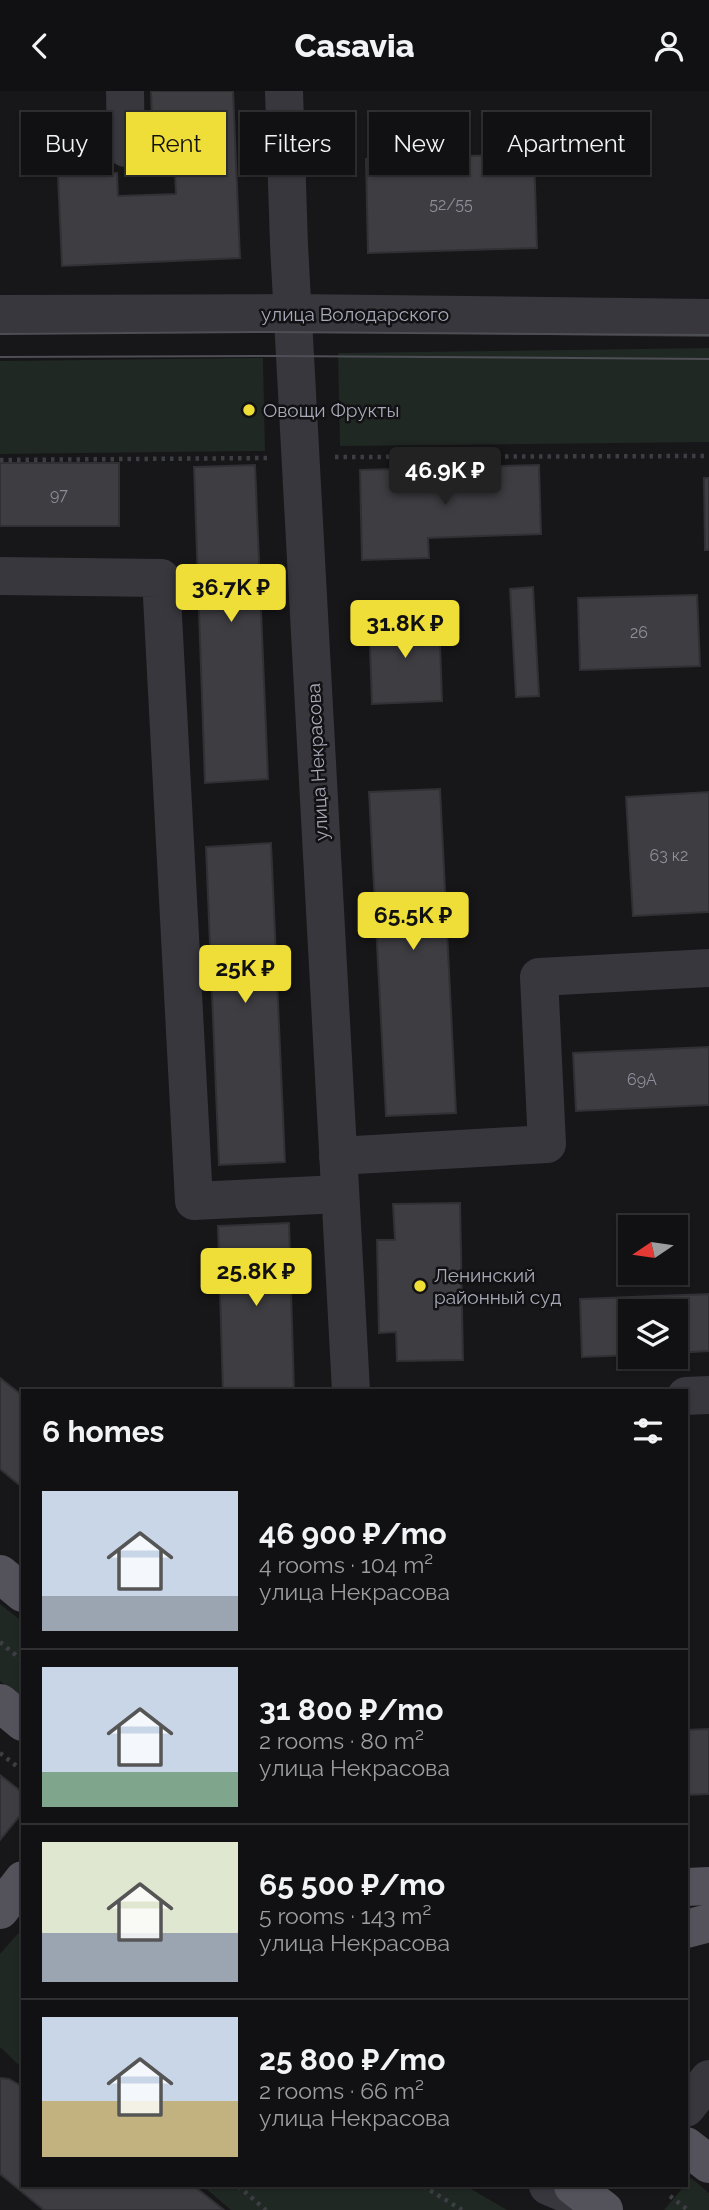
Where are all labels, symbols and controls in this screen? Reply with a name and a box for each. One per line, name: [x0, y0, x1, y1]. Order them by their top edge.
icon: back: [21, 27, 59, 65]
text: Casavia: [295, 27, 414, 64]
icon: person: [650, 27, 688, 65]
chip: Buy: [21, 112, 112, 175]
chip: Rent: [126, 112, 226, 175]
chip: Filters: [240, 112, 355, 175]
chip: New: [369, 112, 469, 175]
chip: Apartment: [483, 112, 650, 175]
house number: 52/55: [429, 195, 473, 214]
street label: улица Володарского: [261, 303, 449, 325]
place label: Овощи Фрукты: [263, 399, 399, 421]
marker: Овощи Фрукты: [241, 402, 257, 418]
pin: 46.9K ₽: [380, 447, 510, 507]
text: 46.9K ₽: [405, 456, 485, 483]
house number: 97: [50, 485, 68, 504]
pin: 36.7K ₽: [166, 565, 296, 624]
text: 36.7K ₽: [192, 573, 270, 600]
pin: 31.8K ₽: [340, 601, 470, 660]
text: 31.8K ₽: [366, 609, 444, 636]
house number: 26: [630, 623, 648, 642]
street label: улица Некрасова: [302, 683, 332, 841]
house number: 63 к2: [650, 846, 688, 865]
pin: 65.5K ₽: [348, 893, 478, 952]
text: 65.5K ₽: [374, 901, 452, 928]
pin: 25K ₽: [196, 946, 294, 1005]
text: 25K ₽: [215, 954, 275, 981]
house number: 69А: [627, 1070, 657, 1089]
north arrow: [618, 1215, 688, 1285]
map controls: [618, 1215, 688, 1369]
pin: 25.8K ₽: [191, 1249, 321, 1308]
text: 25.8K ₽: [217, 1257, 295, 1284]
place label: Ленинский районный суд: [434, 1264, 561, 1308]
marker: Ленинский районный суд: [412, 1278, 428, 1294]
button: layers: [618, 1299, 688, 1369]
icon: filters: [629, 1412, 667, 1450]
text: 6 homes: [42, 1414, 164, 1449]
text: 46 900 ₽/mo: [259, 1516, 447, 1551]
icon: home: [98, 1519, 182, 1603]
text: 4 rooms · 104 m²: [259, 1551, 433, 1578]
text: улица Некрасова: [259, 1578, 450, 1605]
text: 31 800 ₽/mo: [259, 1692, 443, 1727]
icon: home: [98, 1695, 182, 1779]
text: 2 rooms · 80 m²: [259, 1727, 424, 1754]
text: улица Некрасова: [259, 1754, 450, 1781]
text: 65 500 ₽/mo: [259, 1867, 445, 1902]
icon: home: [98, 1870, 182, 1954]
text: 5 rooms · 143 m²: [259, 1902, 431, 1929]
text: улица Некрасова: [259, 1929, 450, 1956]
text: 25 800 ₽/mo: [259, 2042, 445, 2077]
icon: home: [98, 2045, 182, 2129]
text: 2 rooms · 66 m²: [259, 2077, 424, 2104]
text: улица Некрасова: [259, 2104, 450, 2131]

